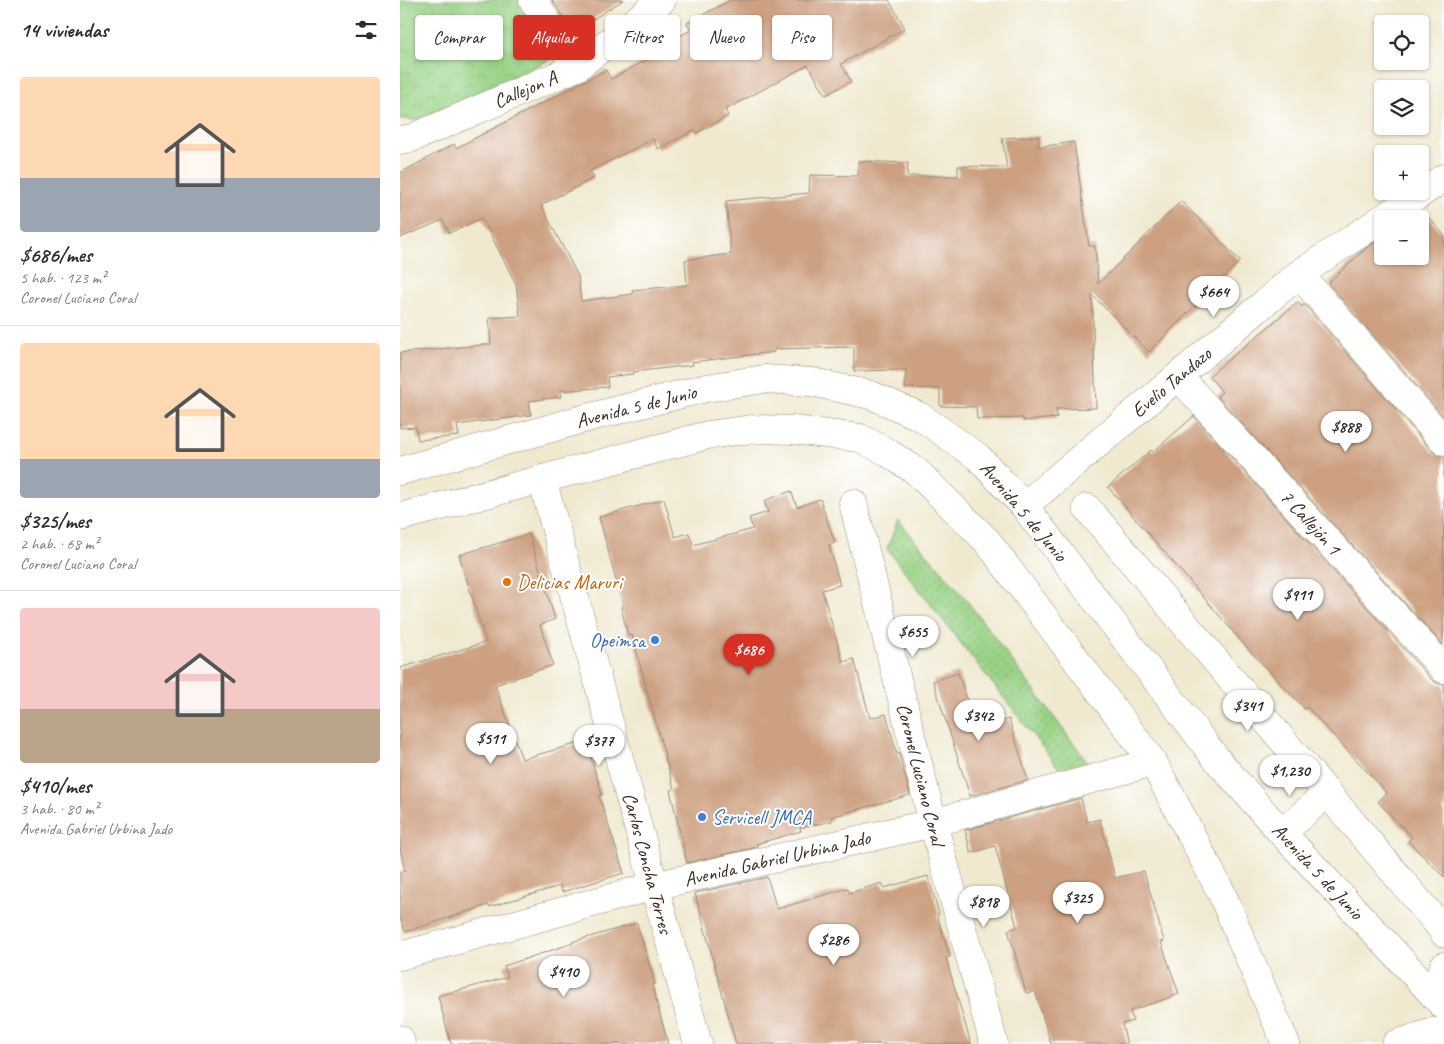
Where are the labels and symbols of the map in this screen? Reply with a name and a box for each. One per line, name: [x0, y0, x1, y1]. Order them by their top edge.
street label: Callejon A: [490, 65, 562, 114]
pin: $664: [1184, 276, 1244, 318]
street label: Evelio Tandazo: [1126, 341, 1217, 423]
street label: Avenida 5 de Junio: [573, 379, 700, 433]
pin: $888: [1316, 410, 1376, 453]
street label: Avenida 5 de Junio: [974, 456, 1073, 567]
street label: 7 Callejón 1: [1275, 485, 1347, 561]
place label: Delicias Maruri: [517, 570, 624, 595]
marker: Delicias Maruri: [501, 576, 513, 588]
pin: $911: [1268, 578, 1328, 621]
pin: $655: [883, 616, 943, 658]
place label: Opeimsa: [590, 628, 647, 653]
marker: Opeimsa: [649, 634, 661, 646]
pin: $686: [719, 634, 779, 676]
pin: $341: [1218, 690, 1278, 732]
pin: $342: [949, 700, 1009, 742]
street label: Coronel Luciano Coral: [891, 701, 951, 851]
pin: $511: [461, 722, 521, 765]
pin: $377: [569, 724, 629, 767]
pin: $1,230: [1249, 754, 1331, 797]
street label: Carlos Concha Torres: [617, 790, 679, 938]
place label: Servicell JMCA: [712, 805, 812, 830]
marker: Servicell JMCA: [696, 811, 708, 823]
street label: Avenida 5 de Junio: [1267, 818, 1369, 926]
street label: Avenida Gabriel Urbina Jado: [682, 825, 873, 892]
pin: $325: [1048, 882, 1108, 924]
pin: $818: [954, 886, 1014, 928]
pin: $286: [804, 924, 864, 966]
pin: $410: [534, 956, 594, 998]

